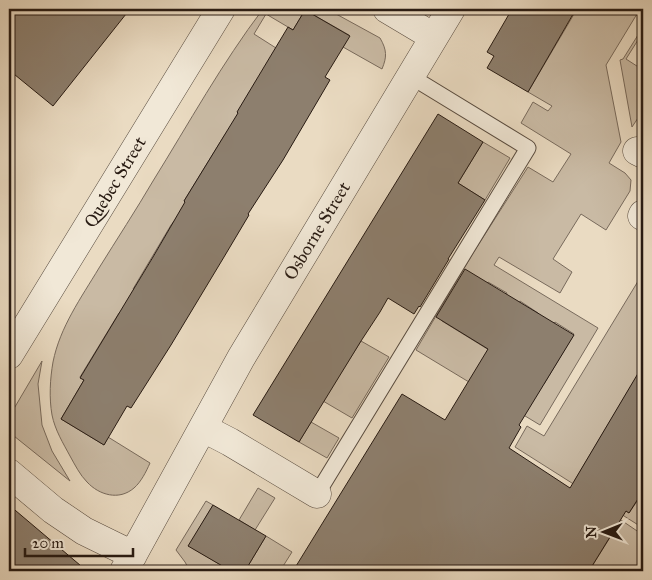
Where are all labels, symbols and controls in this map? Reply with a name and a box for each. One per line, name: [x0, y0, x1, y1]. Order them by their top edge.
street label: Quebec Street: [79, 132, 151, 231]
street label: Osborne Street: [279, 177, 355, 284]
north arrow: [580, 508, 630, 558]
scale bar: [25, 525, 132, 557]
text: N: [583, 526, 600, 538]
text: 20 m: [32, 534, 64, 552]

